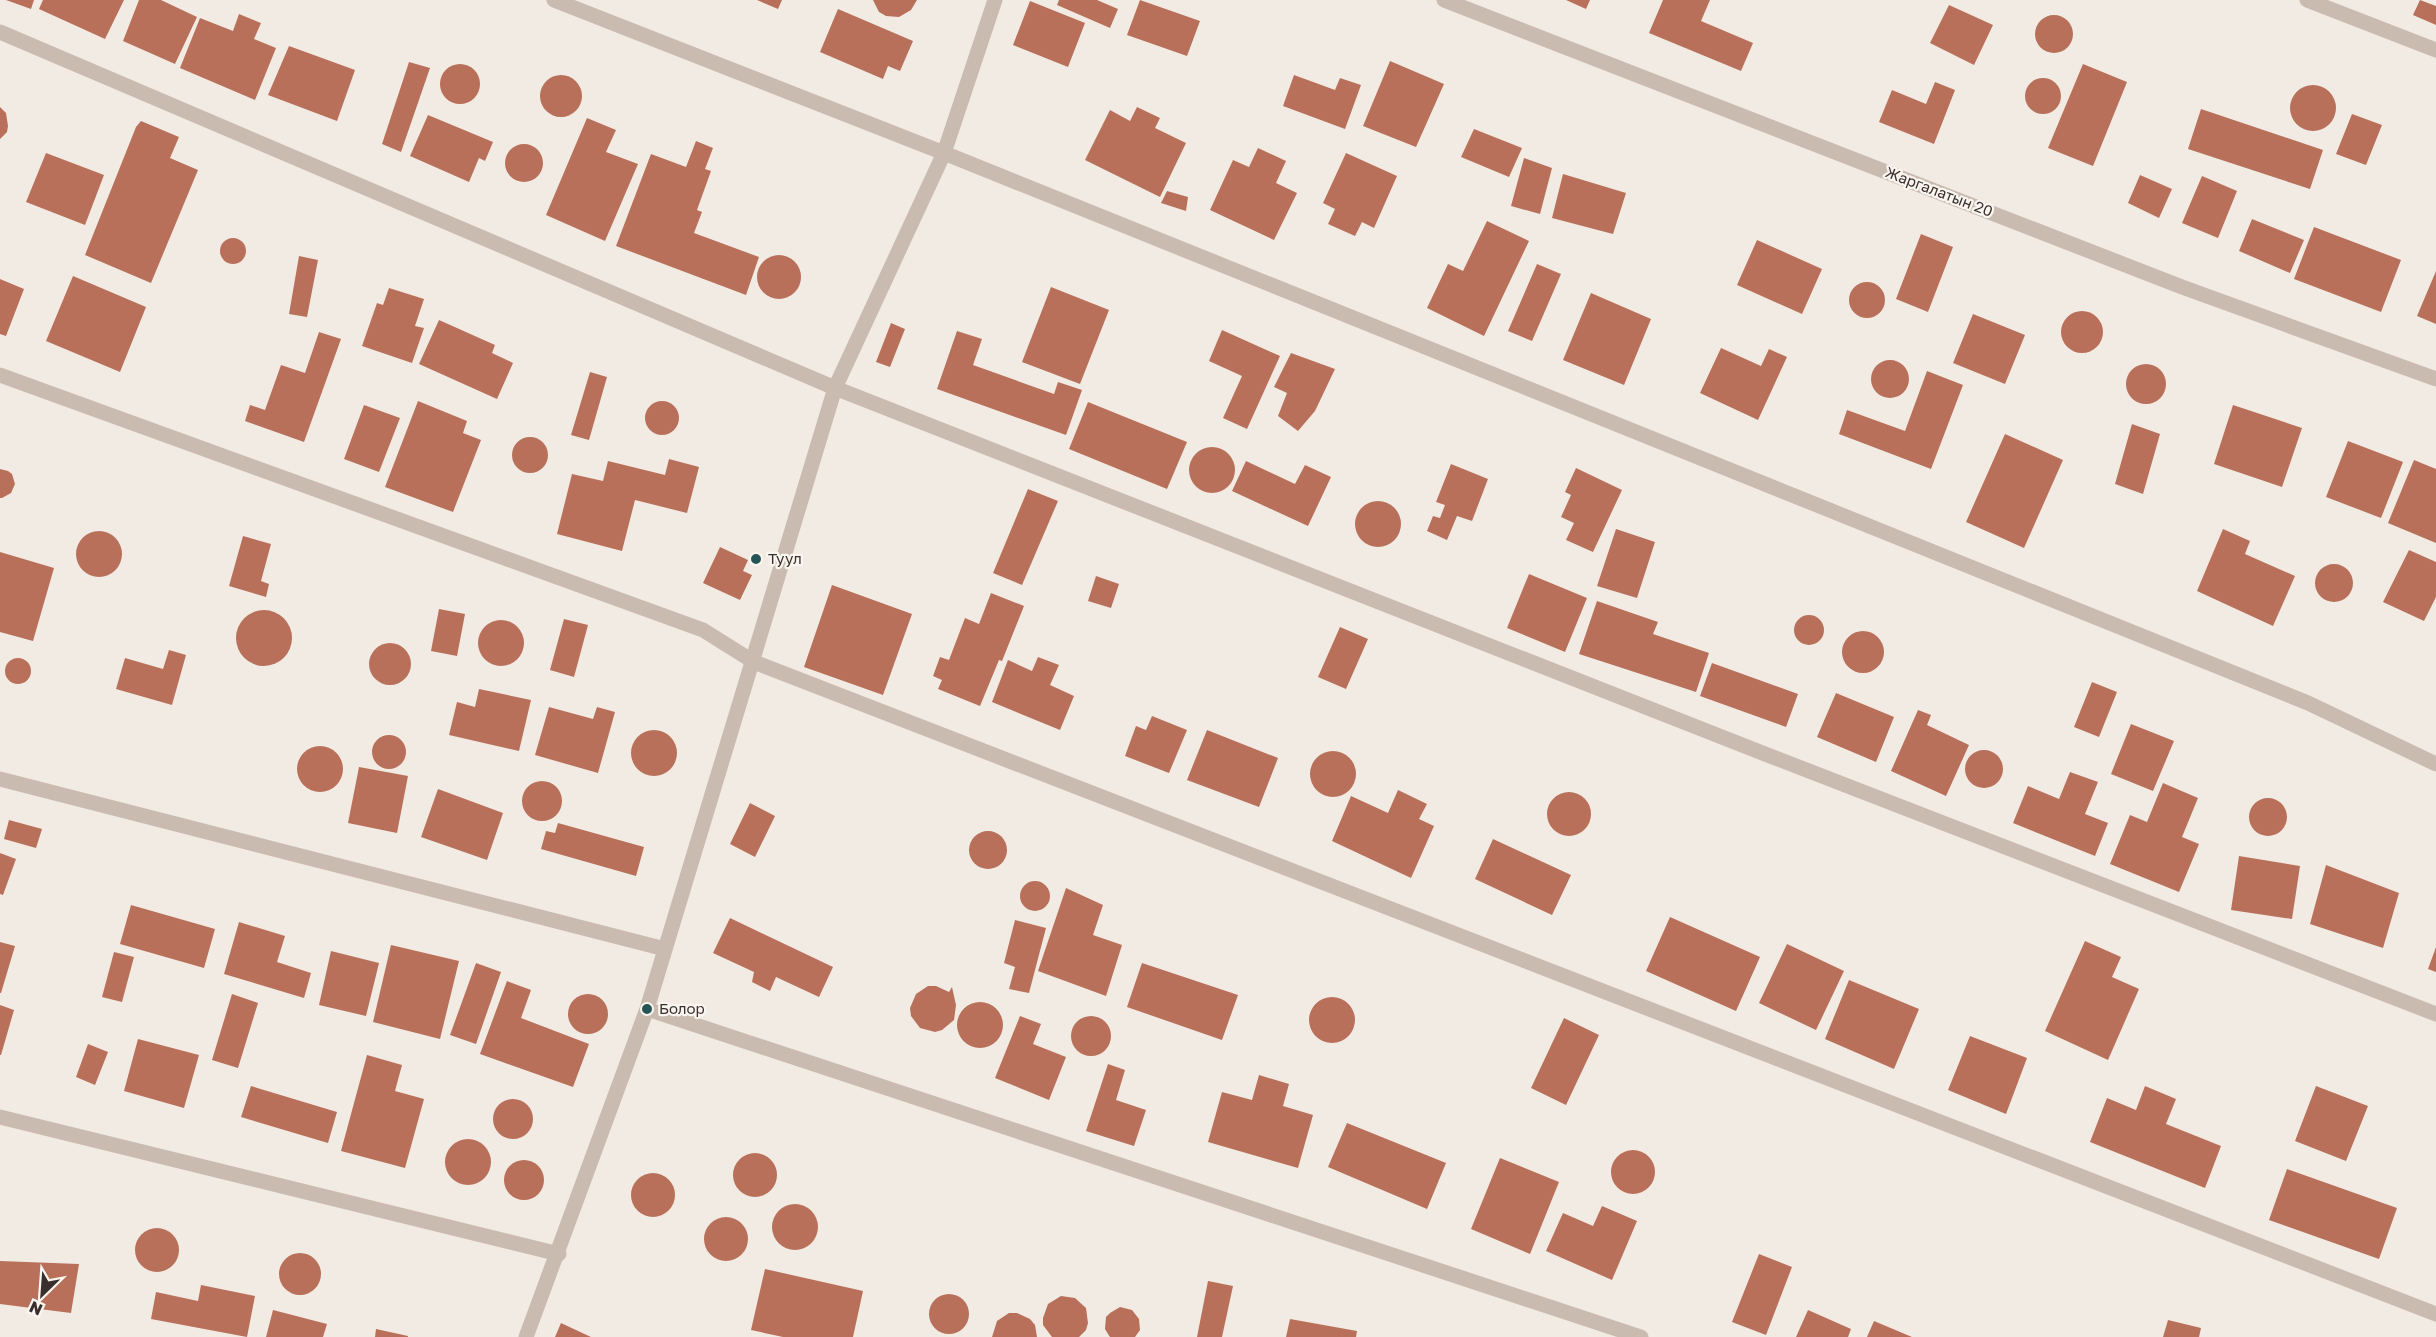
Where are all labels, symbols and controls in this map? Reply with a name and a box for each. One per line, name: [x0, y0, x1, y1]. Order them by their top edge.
street label: Жаргалатын 20: [1883, 162, 1995, 220]
place label: Туул: [768, 549, 802, 567]
marker: Туул: [749, 552, 763, 566]
place label: Болор: [659, 999, 705, 1017]
marker: Болор: [640, 1002, 654, 1016]
north arrow: [12, 1265, 72, 1325]
text: N: [26, 1297, 45, 1320]

